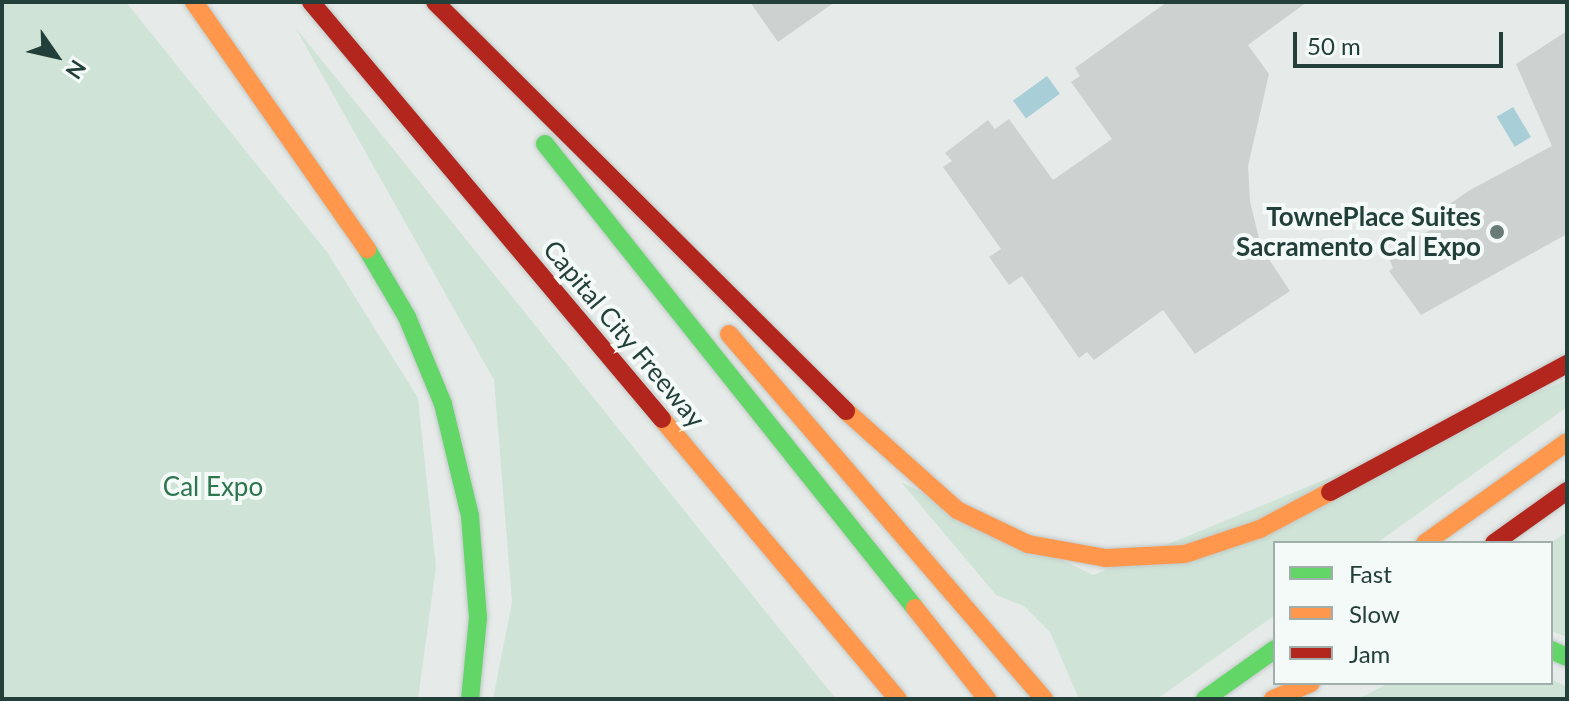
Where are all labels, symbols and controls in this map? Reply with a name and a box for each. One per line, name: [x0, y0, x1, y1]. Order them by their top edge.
north arrow: [16, 16, 96, 96]
scale bar: [1297, 16, 1507, 66]
text: 50 m: [1307, 31, 1361, 60]
text: N: [60, 55, 92, 84]
place label: TownePlace Suites Sacramento Cal Expo: [1236, 201, 1481, 262]
marker: TownePlace Suites Sacramento Cal Expo: [1488, 223, 1506, 241]
street label: Capital City Freeway: [536, 234, 712, 434]
park label: Cal Expo: [163, 471, 263, 503]
legend: [1273, 541, 1553, 685]
text: Fast: [1349, 559, 1392, 588]
text: Slow: [1349, 599, 1400, 628]
text: Jam: [1349, 639, 1390, 668]

